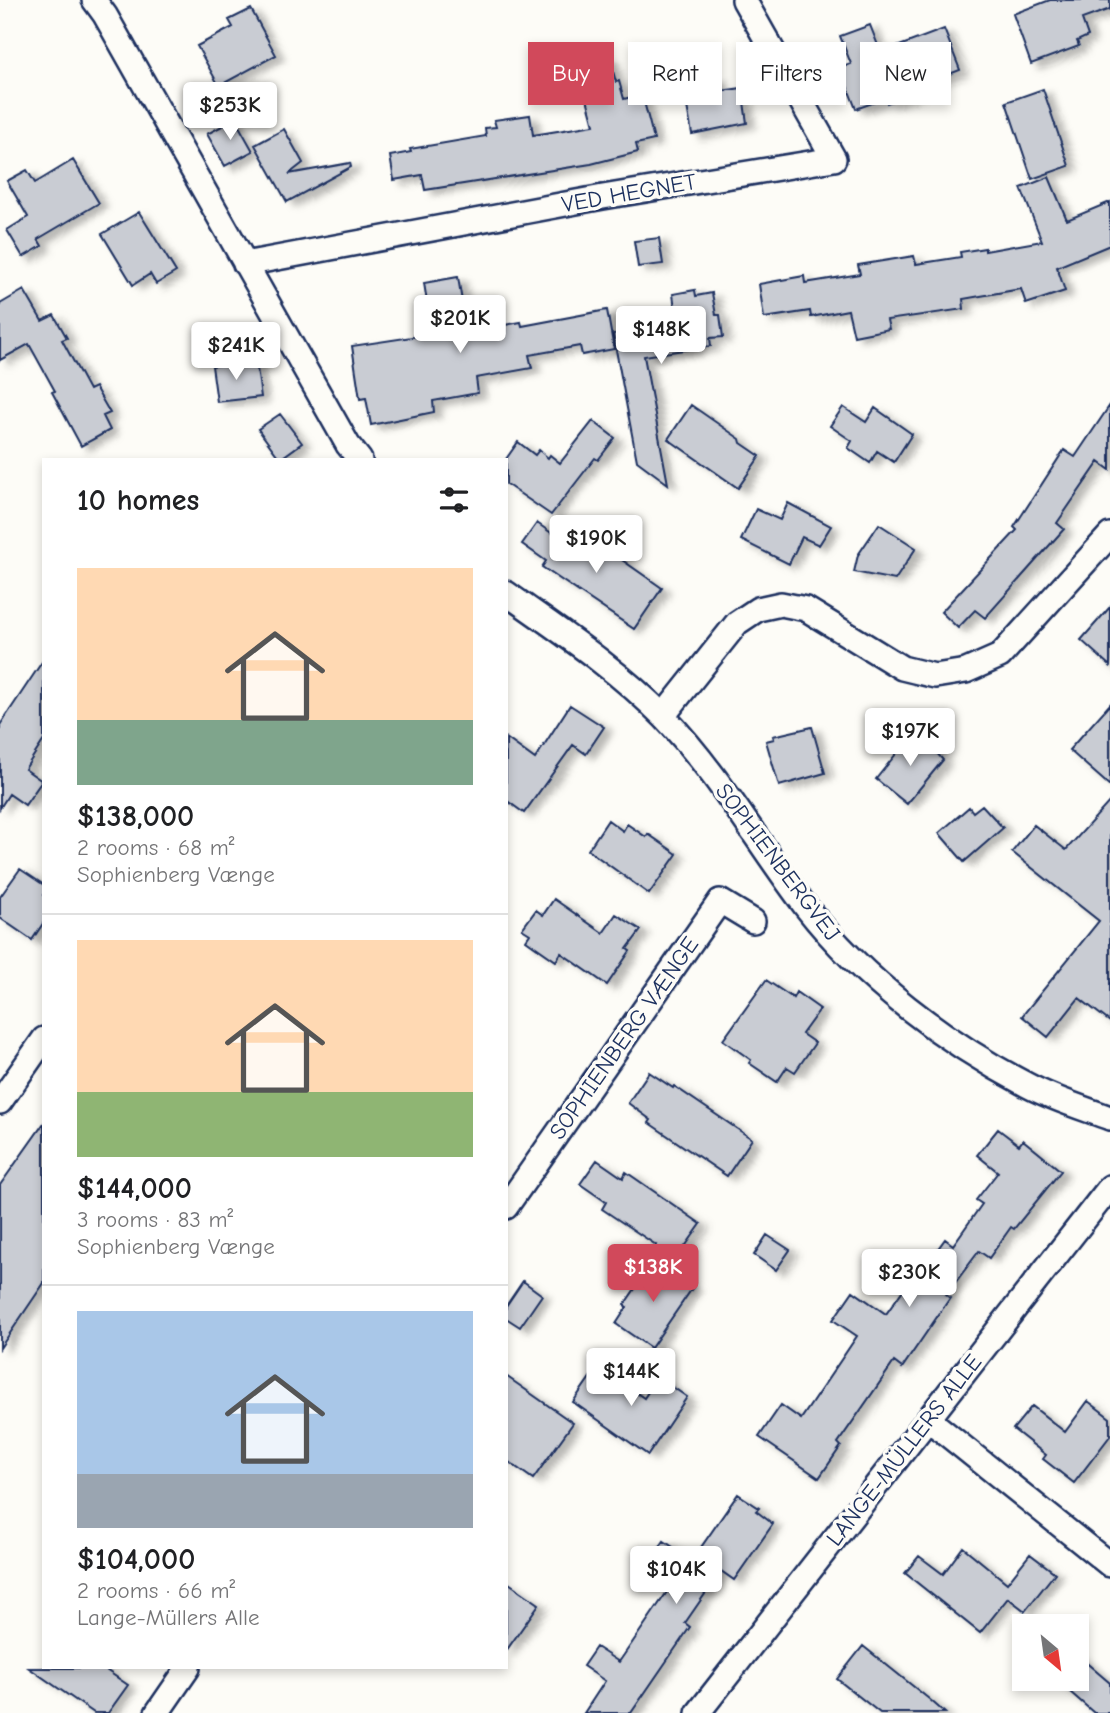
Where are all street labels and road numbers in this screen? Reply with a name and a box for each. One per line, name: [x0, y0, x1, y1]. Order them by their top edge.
street label: VED HEGNET: [560, 168, 698, 218]
street label: SOPHIENBERGVEJ: [710, 778, 846, 946]
street label: SOPHIENBERG VÆNGE: [544, 931, 704, 1144]
street label: LANGE-MÜLLERS ALLE: [821, 1349, 987, 1551]

